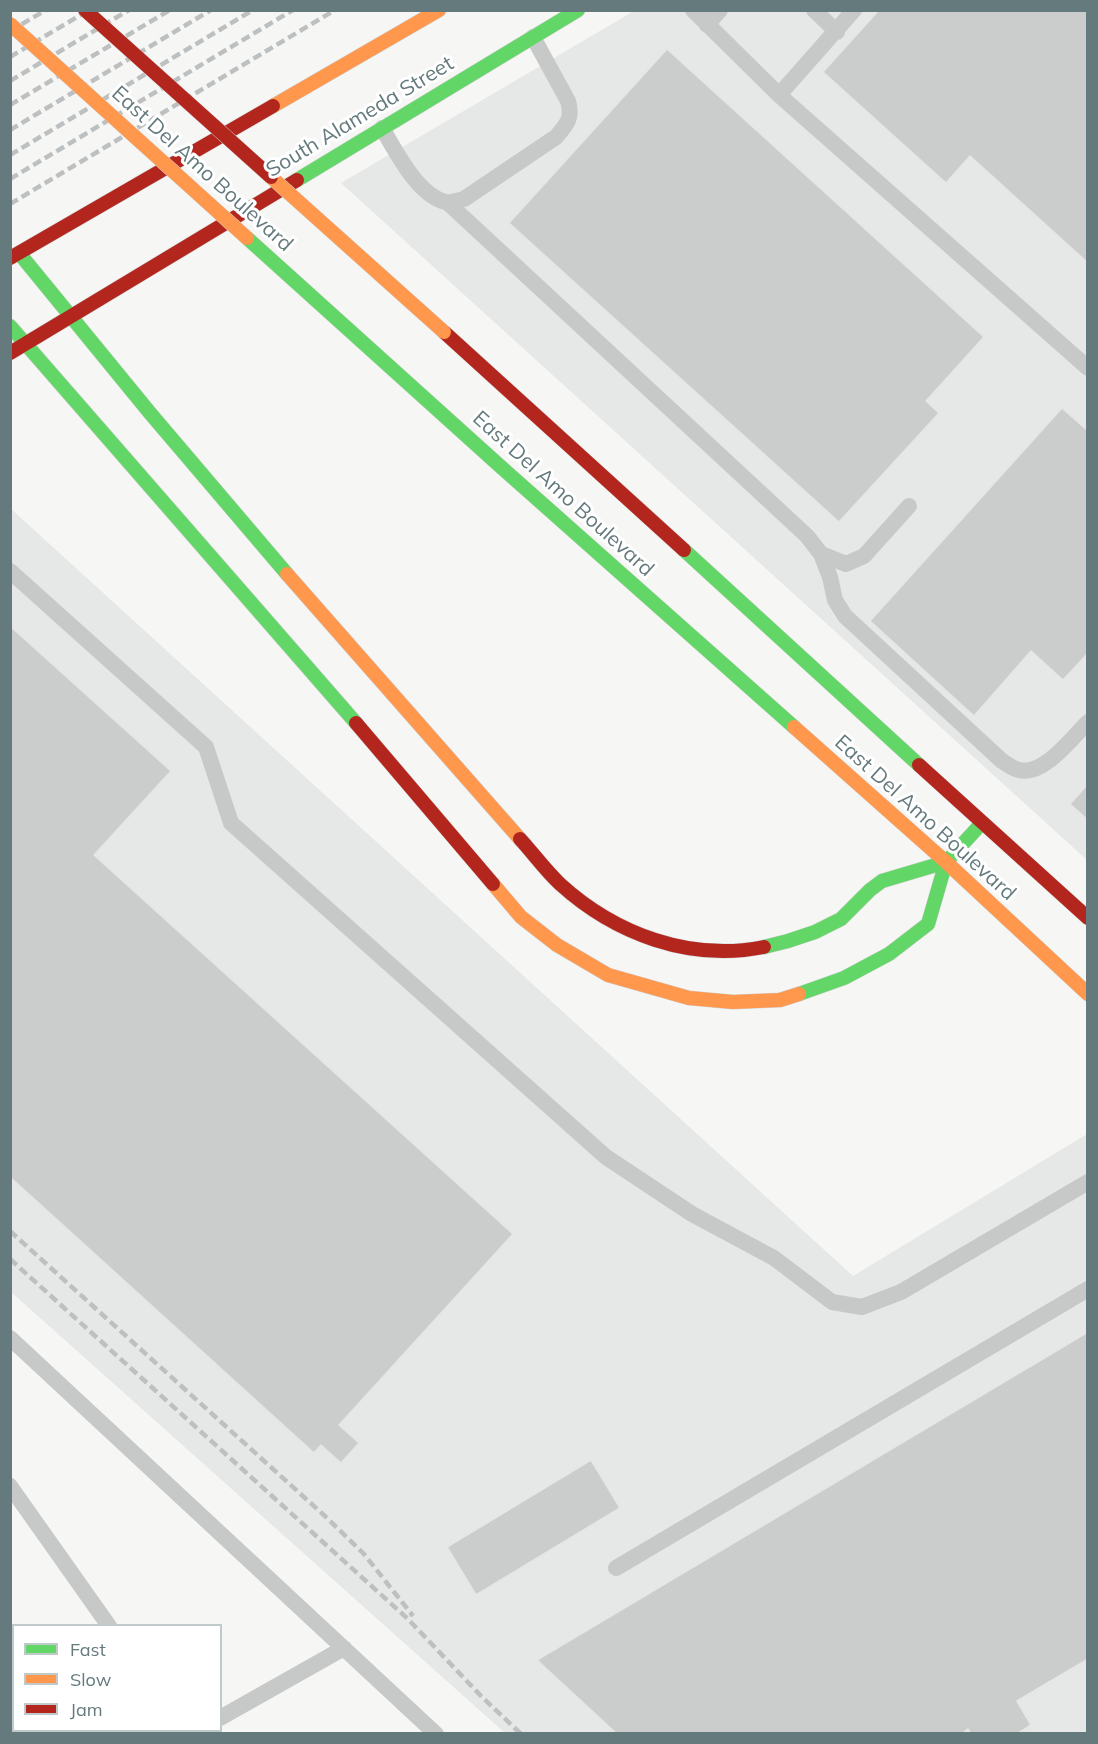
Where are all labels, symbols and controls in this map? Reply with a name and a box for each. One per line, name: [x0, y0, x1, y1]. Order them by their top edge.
street label: South Alameda Street: [262, 51, 458, 183]
street label: East Del Amo Boulevard: [106, 81, 298, 257]
street label: East Del Amo Boulevard: [467, 406, 659, 582]
street label: East Del Amo Boulevard: [829, 730, 1021, 906]
legend: [12, 1624, 222, 1732]
text: Fast: [70, 1638, 106, 1661]
text: Slow: [70, 1668, 111, 1691]
text: Jam: [70, 1698, 103, 1721]

